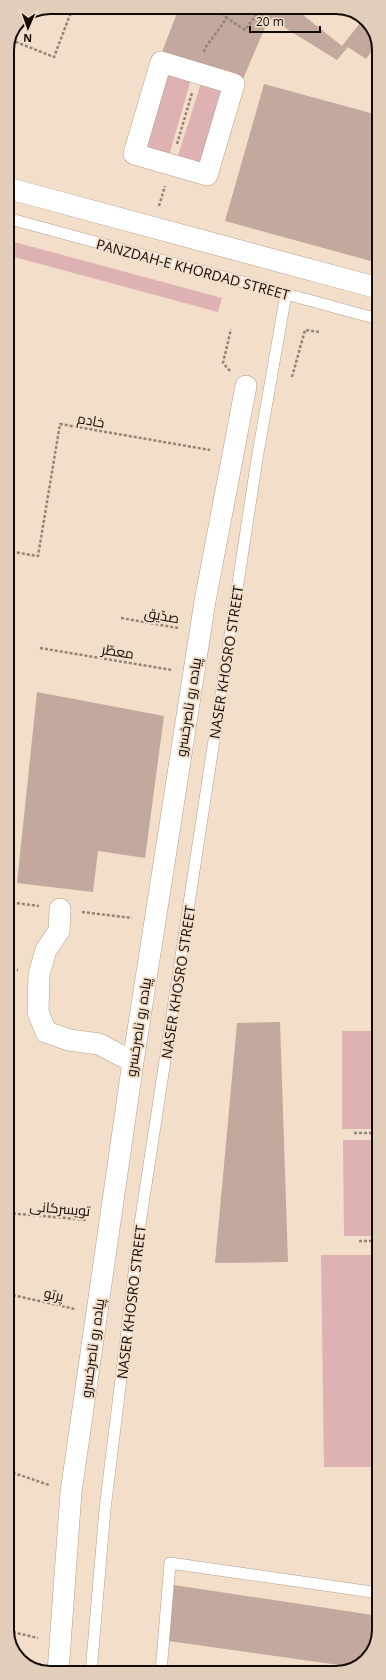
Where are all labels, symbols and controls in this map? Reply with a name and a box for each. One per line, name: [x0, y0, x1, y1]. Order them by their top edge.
north arrow: [8, 8, 48, 48]
scale bar: [250, 8, 320, 34]
text: 20 m: [256, 13, 284, 30]
text: N: [23, 31, 32, 46]
street label: PANZDAH-E KHORDAD STREET: [94, 234, 292, 304]
street label: خادم: [76, 408, 106, 433]
street label: NASER KHOSRO STREET: [204, 584, 248, 740]
street label: صدّیق: [143, 603, 181, 627]
street label: معطّر: [99, 639, 136, 663]
street label: پیاده رو ناصرخسرو: [171, 656, 206, 758]
street label: NASER KHOSRO STREET: [156, 904, 200, 1060]
street label: پیاده رو ناصرخسرو: [121, 976, 156, 1078]
street label: تویسرکانی: [29, 1196, 91, 1220]
street label: NASER KHOSRO STREET: [112, 1224, 150, 1380]
street label: پرتو: [42, 1283, 66, 1306]
street label: پیاده رو ناصرخسرو: [76, 1297, 109, 1399]

